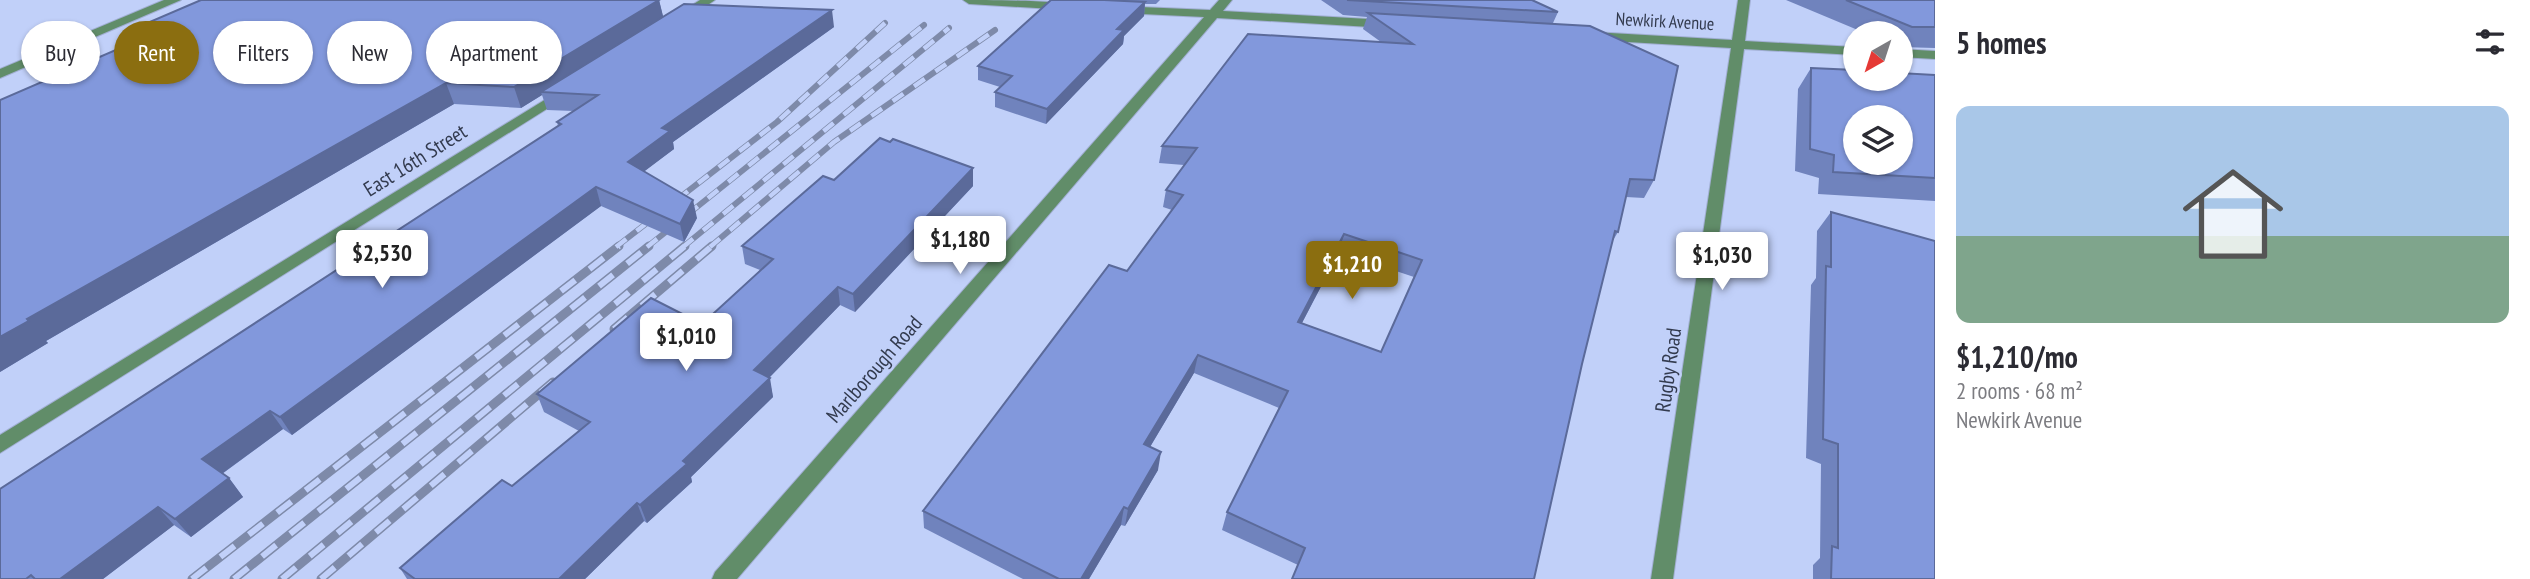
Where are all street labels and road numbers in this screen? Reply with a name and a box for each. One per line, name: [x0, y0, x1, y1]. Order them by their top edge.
street label: Newkirk Avenue: [1615, 7, 1715, 35]
street label: East 16th Street: [358, 118, 472, 202]
street label: Marlborough Road: [820, 310, 928, 428]
street label: Rugby Road: [1649, 326, 1687, 414]

